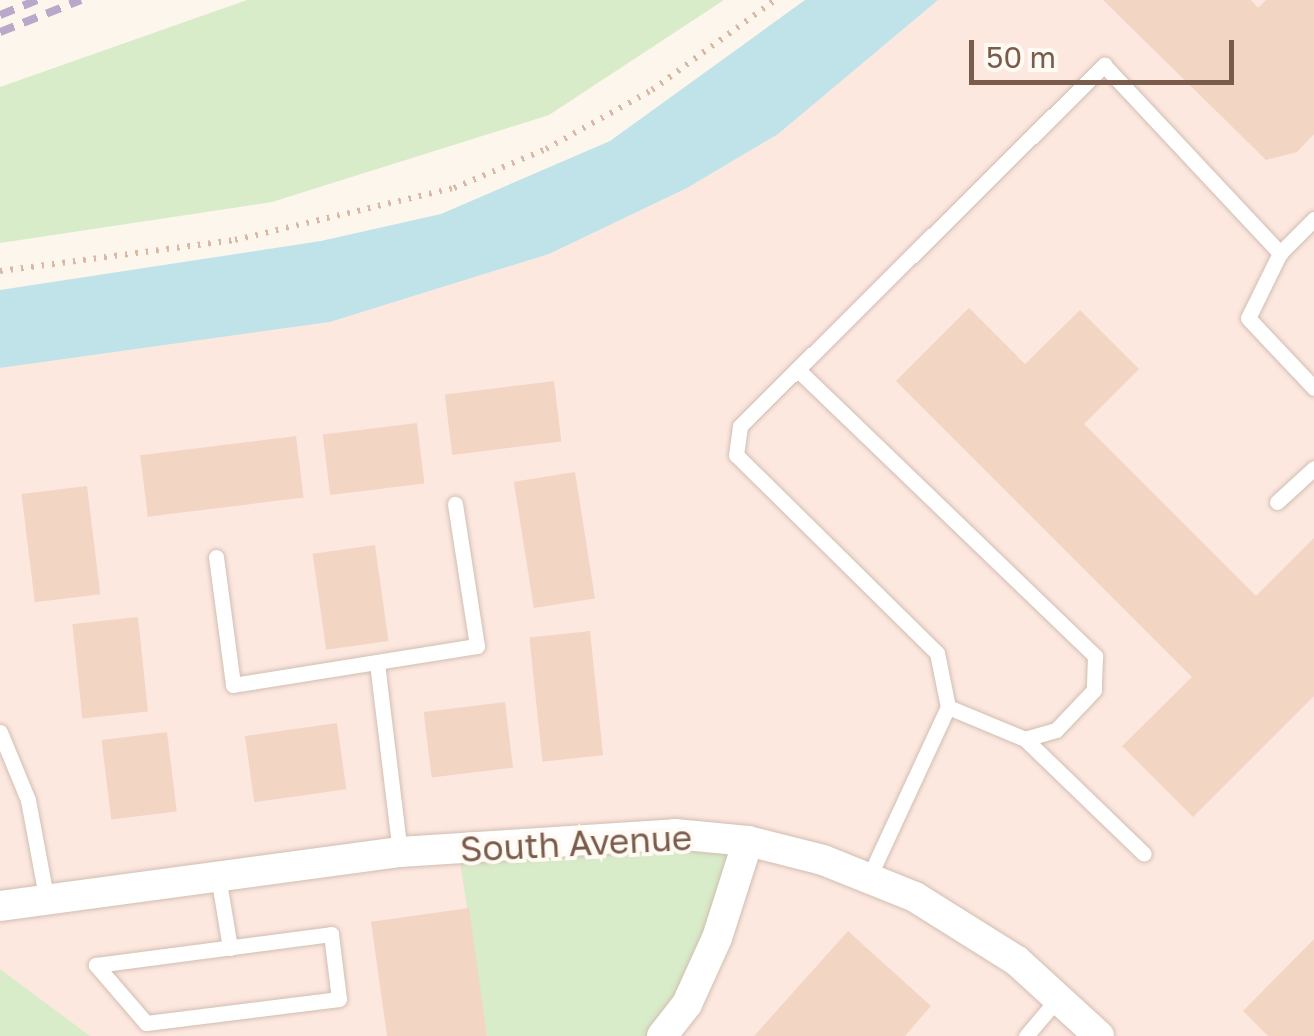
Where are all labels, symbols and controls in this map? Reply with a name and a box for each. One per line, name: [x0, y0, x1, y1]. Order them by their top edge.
scale bar: [974, 20, 1239, 82]
text: 50 m: [986, 39, 1056, 75]
street label: South Avenue: [459, 816, 693, 870]

